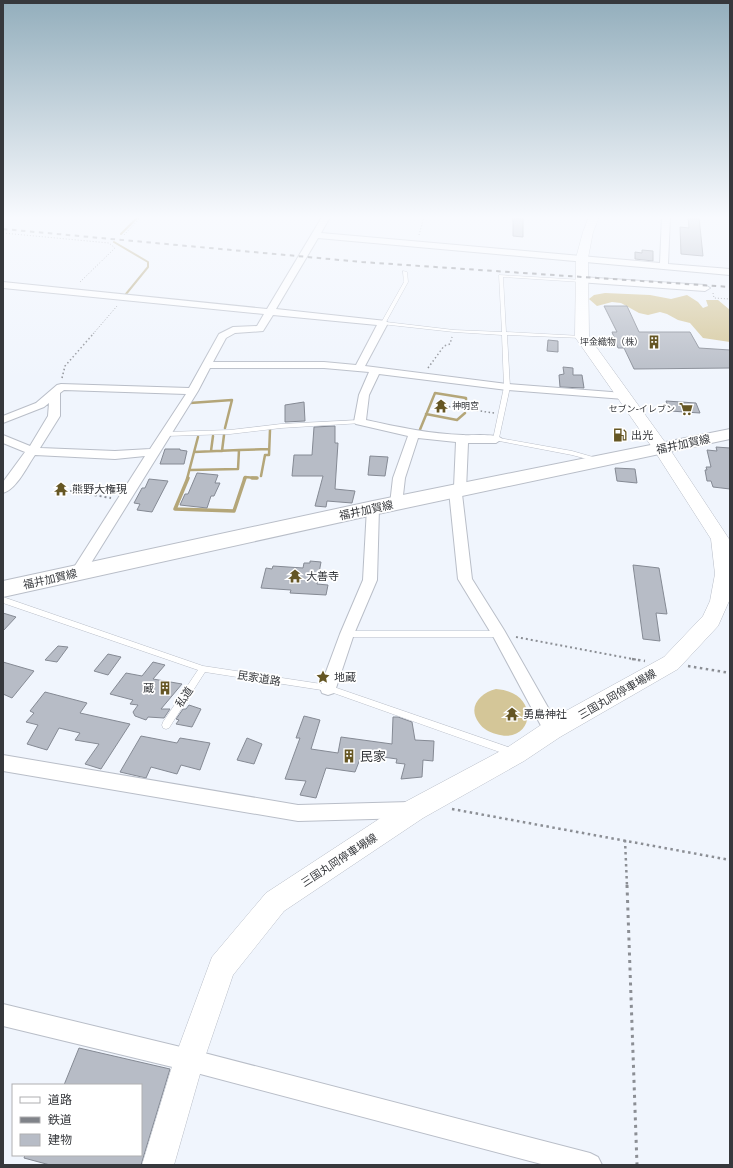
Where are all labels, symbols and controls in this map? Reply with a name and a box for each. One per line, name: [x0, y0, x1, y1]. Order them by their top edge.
building icon: 坪金織物（株）: [646, 334, 662, 350]
place label: 坪金織物（株）: [580, 336, 643, 347]
temple icon: 神明宮: [433, 398, 449, 414]
place label: 神明宮: [452, 400, 479, 411]
supermarket icon: セブン-イレブン: [678, 401, 694, 417]
place label: セブン-イレブン: [608, 403, 675, 414]
fuel station icon: 出光: [612, 427, 628, 443]
place label: 出光: [631, 428, 653, 442]
street label: 福井加賀線: [655, 431, 711, 457]
temple icon: 熊野大権現: [53, 481, 69, 497]
place label: 熊野大権現: [72, 482, 127, 496]
street label: 福井加賀線: [338, 497, 394, 523]
street label: 福井加賀線: [22, 566, 78, 592]
temple icon: 大善寺: [287, 568, 303, 584]
place label: 大善寺: [306, 569, 339, 583]
street label: 三国丸岡停車場線: [575, 666, 659, 722]
street label: 民家道路: [236, 668, 282, 688]
place icon: 地蔵: [315, 669, 331, 685]
place label: 地蔵: [334, 670, 356, 684]
building icon: 蔵: [157, 680, 173, 696]
place label: 蔵: [143, 681, 154, 695]
street label: 私道: [172, 684, 196, 710]
temple icon: 勇島神社: [504, 706, 520, 722]
place label: 勇島神社: [523, 707, 567, 721]
building icon: 民家: [341, 748, 357, 764]
place label: 民家: [360, 748, 386, 765]
street label: 三国丸岡停車場線: [298, 830, 380, 890]
legend: [12, 1084, 142, 1156]
text: 道路: [48, 1092, 72, 1107]
text: 鉄道: [48, 1112, 72, 1127]
text: 建物: [48, 1132, 72, 1147]

